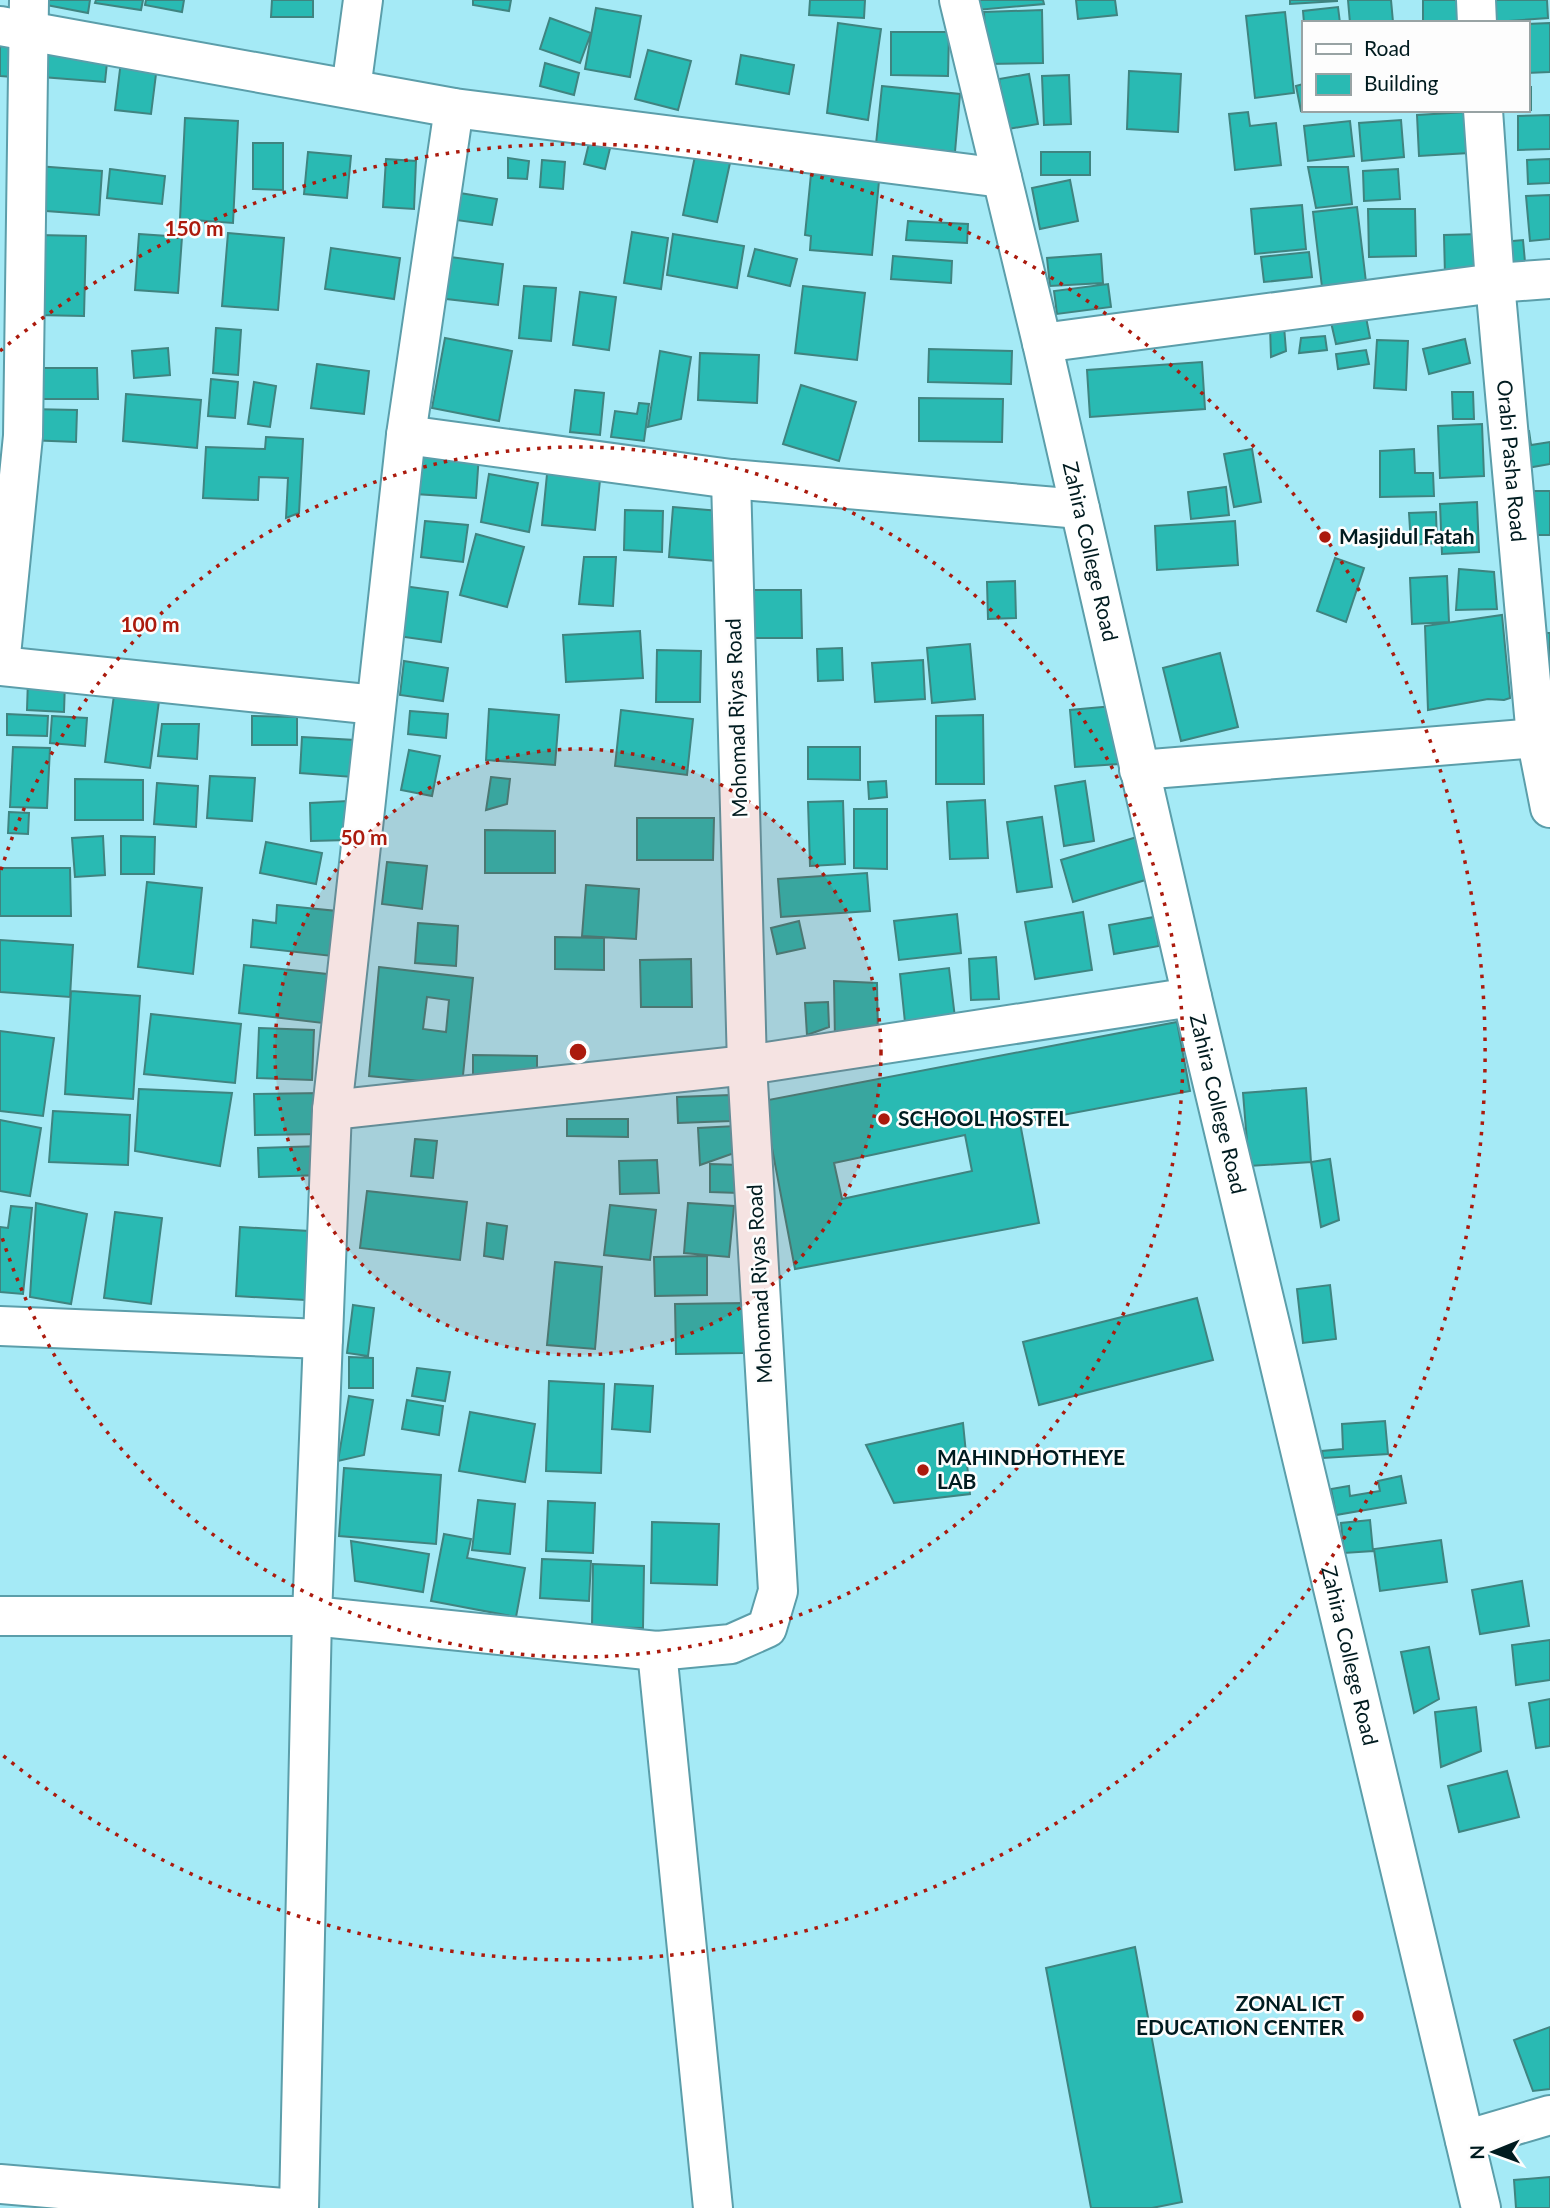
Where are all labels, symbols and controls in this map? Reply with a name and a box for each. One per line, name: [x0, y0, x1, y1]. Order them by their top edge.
legend: [1302, 21, 1529, 112]
text: Road: [1364, 35, 1411, 60]
text: Building: [1364, 70, 1439, 95]
text: 150 m: [164, 215, 224, 240]
street label: Orabi Pasha Road: [1493, 379, 1532, 543]
street label: Zahira College Road: [1059, 459, 1124, 644]
place label: Masjidul Fatah: [1339, 523, 1475, 548]
marker: Masjidul Fatah: [1317, 529, 1333, 545]
text: 100 m: [120, 611, 180, 636]
street label: Mohomad Riyas Road: [720, 618, 751, 818]
text: 50 m: [340, 824, 388, 849]
street label: Zahira College Road: [1186, 1012, 1253, 1196]
centre of rings: [566, 1040, 590, 1064]
place label: SCHOOL HOSTEL: [898, 1105, 1069, 1130]
marker: SCHOOL HOSTEL: [876, 1111, 892, 1127]
street label: Mohomad Riyas Road: [741, 1184, 776, 1384]
place label: MAHINDHOTHEYE LAB: [937, 1444, 1125, 1493]
marker: MAHINDHOTHEYE LAB: [915, 1462, 931, 1478]
street label: Zahira College Road: [1317, 1563, 1384, 1748]
place label: ZONAL ICT EDUCATION CENTER: [1136, 1990, 1344, 2039]
marker: ZONAL ICT EDUCATION CENTER: [1350, 2008, 1366, 2024]
north arrow: [1459, 2117, 1529, 2187]
text: N: [1465, 2145, 1488, 2160]

